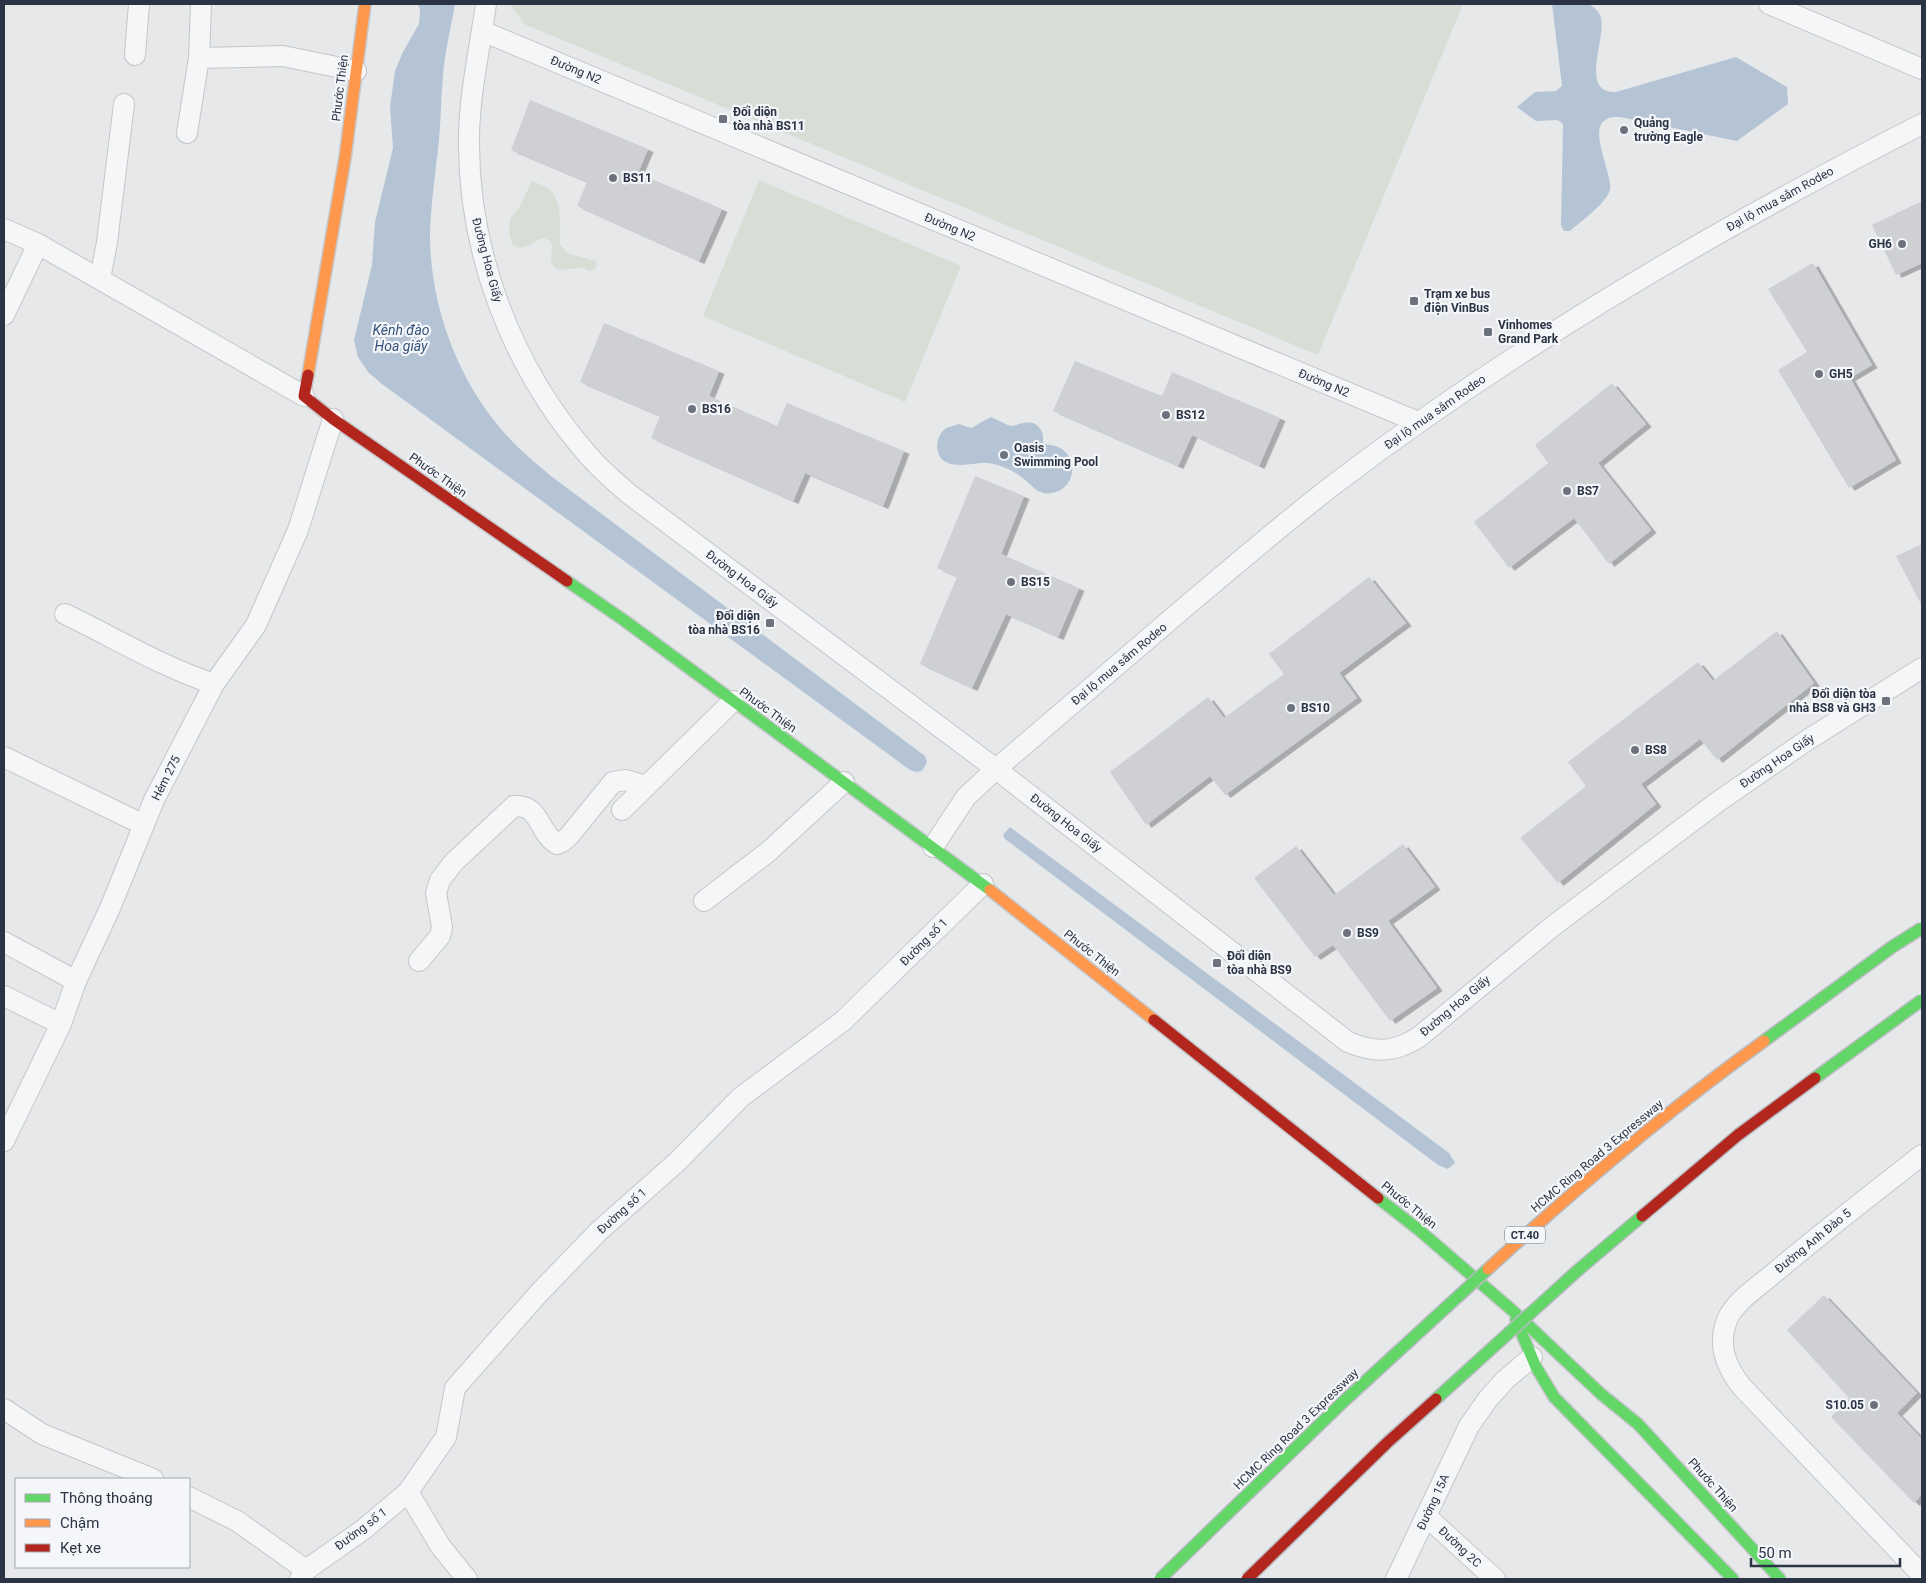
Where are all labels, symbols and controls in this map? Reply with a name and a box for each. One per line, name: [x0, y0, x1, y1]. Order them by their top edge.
street label: Đường N2: [548, 53, 604, 87]
street label: Phước Thiện: [329, 54, 351, 122]
place label: Đối diện tòa nhà BS11: [733, 105, 805, 133]
marker: Đối diện tòa nhà BS11: [717, 113, 729, 125]
place label: Quảng trường Eagle: [1634, 116, 1703, 144]
marker: Quảng trường Eagle: [1618, 124, 1630, 136]
street label: Đại lộ mua sắm Rodeo: [1724, 164, 1836, 234]
place label: BS11: [623, 171, 652, 185]
marker: BS11: [607, 172, 619, 184]
street label: Đường N2: [922, 210, 978, 244]
street label: Đường Hoa Giấy: [469, 216, 505, 304]
place label: GH6: [1868, 237, 1892, 251]
marker: GH6: [1896, 238, 1908, 250]
place label: Trạm xe bus điện VinBus: [1424, 287, 1490, 315]
marker: Trạm xe bus điện VinBus: [1408, 295, 1420, 307]
place label: Vinhomes Grand Park: [1498, 318, 1559, 346]
water label: Kênh đào Hoa giấy: [372, 322, 430, 354]
marker: Vinhomes Grand Park: [1482, 326, 1494, 338]
street label: Đường N2: [1296, 366, 1352, 400]
place label: GH5: [1829, 367, 1853, 381]
marker: GH5: [1813, 368, 1825, 380]
street label: Đại lộ mua sắm Rodeo: [1382, 372, 1488, 452]
place label: BS16: [702, 402, 731, 416]
marker: BS16: [686, 403, 698, 415]
place label: BS12: [1176, 408, 1205, 422]
marker: BS12: [1160, 409, 1172, 421]
place label: Oasis Swimming Pool: [1014, 441, 1098, 469]
marker: Oasis Swimming Pool: [998, 449, 1010, 461]
street label: Phước Thiện: [406, 450, 470, 500]
place label: BS7: [1577, 484, 1599, 498]
marker: BS7: [1561, 485, 1573, 497]
street label: Đường Hoa Giấy: [703, 547, 781, 611]
place label: BS15: [1021, 575, 1050, 589]
marker: BS15: [1005, 576, 1017, 588]
place label: Đối diện tòa nhà BS16: [688, 609, 760, 637]
marker: Đối diện tòa nhà BS16: [764, 617, 776, 629]
street label: Đại lộ mua sắm Rodeo: [1068, 620, 1170, 708]
street label: Phước Thiện: [737, 685, 799, 735]
place label: Đối diện tòa nhà BS8 và GH3: [1789, 687, 1877, 715]
marker: Đối diện tòa nhà BS8 và GH3: [1880, 695, 1892, 707]
place label: BS10: [1301, 701, 1330, 715]
marker: BS10: [1285, 702, 1297, 714]
street label: Đường Hoa Giấy: [1737, 731, 1817, 791]
place label: BS8: [1645, 743, 1667, 757]
marker: BS8: [1629, 744, 1641, 756]
street label: Hẻm 275: [149, 753, 183, 803]
street label: Đường Hoa Giấy: [1027, 791, 1105, 855]
street label: Đường số 1: [897, 915, 951, 969]
place label: BS9: [1357, 926, 1379, 940]
street label: Phước Thiện: [1061, 927, 1123, 979]
marker: BS9: [1341, 927, 1353, 939]
place label: Đối diện tòa nhà BS9: [1227, 949, 1292, 977]
marker: Đối diện tòa nhà BS9: [1211, 957, 1223, 969]
street label: Đường Hoa Giấy: [1417, 973, 1493, 1039]
street label: HCMC Ring Road 3 Expressway: [1528, 1096, 1666, 1215]
street label: Phước Thiện: [1378, 1178, 1440, 1232]
street label: Đường số 1: [594, 1185, 650, 1237]
street label: Đường Anh Đào 5: [1772, 1206, 1854, 1276]
road number: CT.40: [1505, 1226, 1545, 1244]
street label: HCMC Ring Road 3 Expressway: [1231, 1365, 1361, 1492]
place label: S10.05: [1826, 1398, 1864, 1412]
marker: S10.05: [1868, 1399, 1880, 1411]
street label: Phước Thiện: [1685, 1455, 1741, 1515]
street label: Đường 15A: [1414, 1472, 1452, 1532]
legend: [15, 1478, 190, 1568]
text: Thông thoáng: [60, 1489, 153, 1507]
street label: Đường số 1: [332, 1505, 390, 1553]
text: Chậm: [60, 1514, 99, 1532]
street label: Đường 2C: [1436, 1524, 1484, 1570]
scale bar: [1751, 1536, 1900, 1568]
text: Kẹt xe: [60, 1539, 101, 1557]
text: 50 m: [1758, 1544, 1792, 1562]

